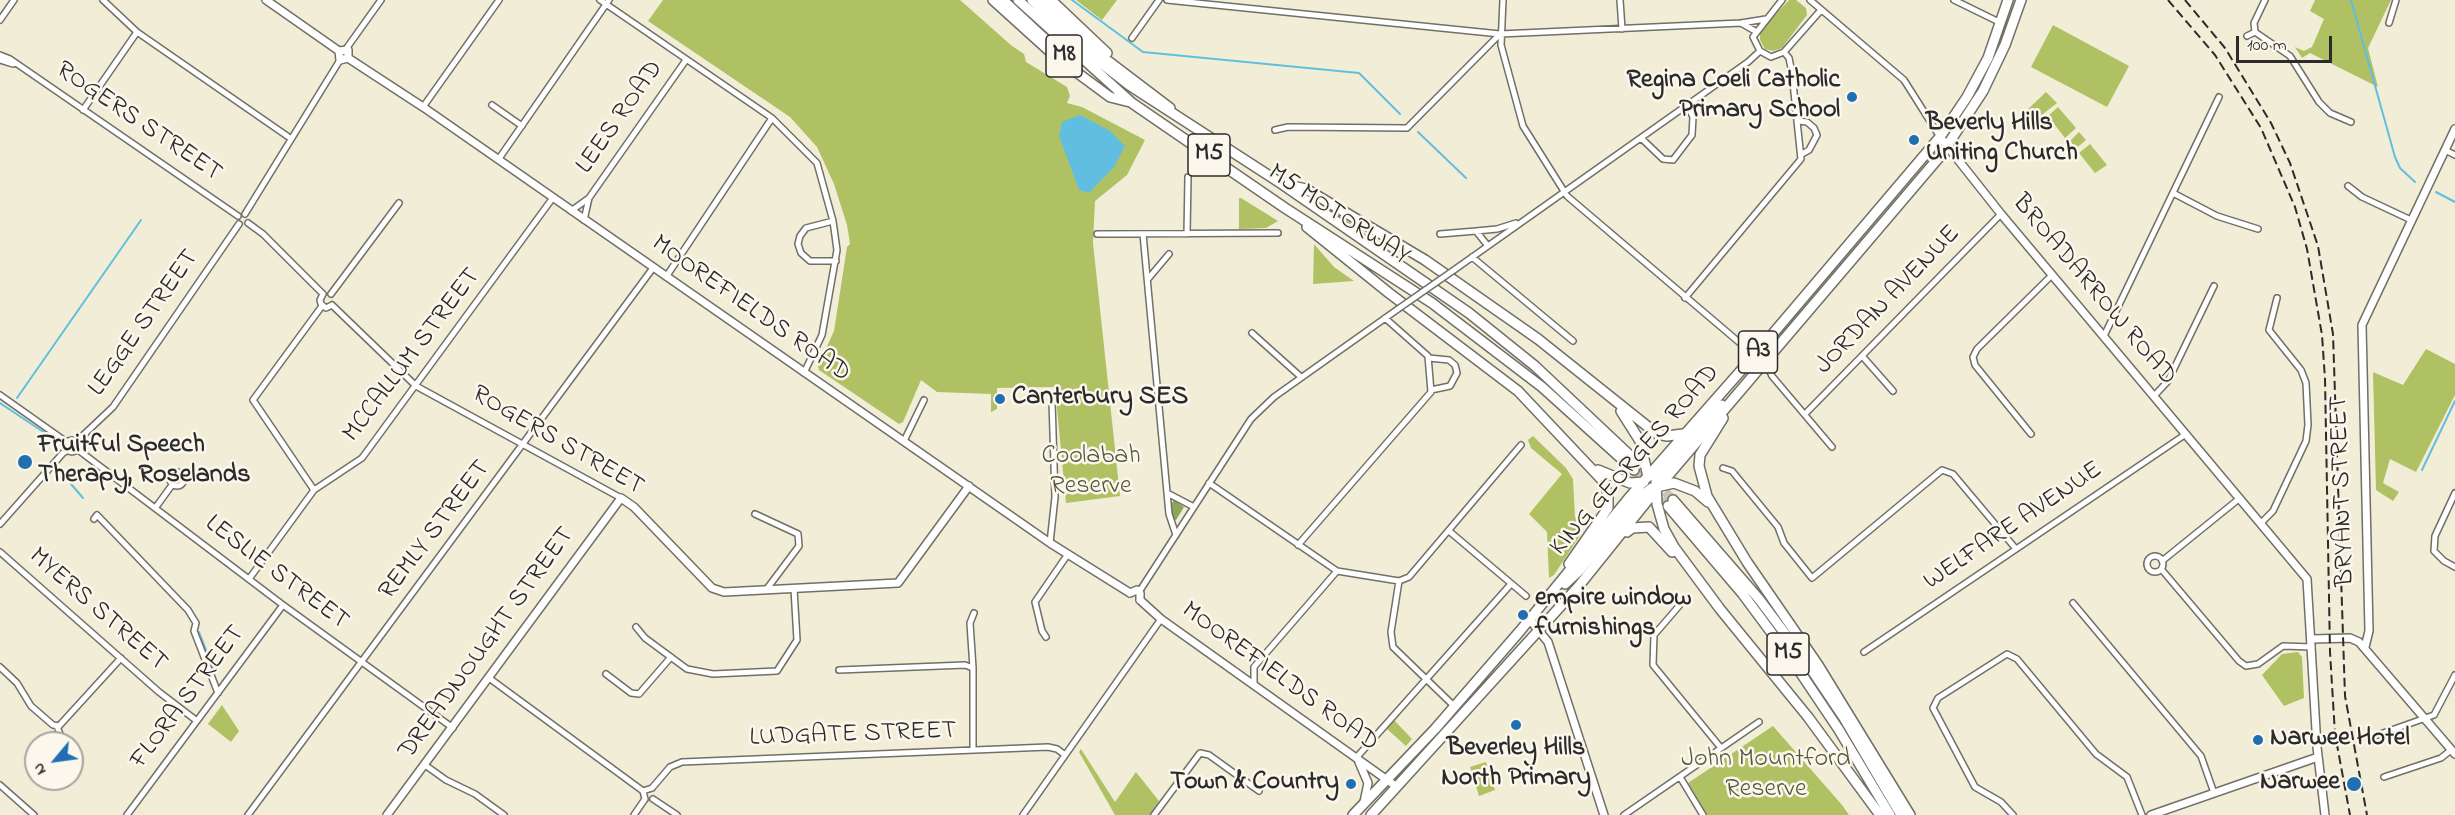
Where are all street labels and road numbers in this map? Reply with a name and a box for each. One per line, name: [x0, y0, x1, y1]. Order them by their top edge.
road number: M8: [1046, 35, 1082, 77]
street label: LEES ROAD: [571, 55, 671, 181]
street label: ROGERS STREET: [49, 56, 227, 190]
road number: M5: [1188, 134, 1230, 176]
street label: M5 MOTORWAY: [1261, 159, 1415, 273]
street label: BROADARROW ROAD: [2004, 189, 2182, 393]
street label: JORDAN AVENUE: [1810, 220, 1968, 382]
street label: MOOREFIELDS ROAD: [644, 230, 856, 390]
street label: LEGGE STREET: [83, 245, 207, 403]
street label: MCCALLUM STREET: [337, 263, 489, 449]
road number: A3: [1738, 331, 1778, 373]
street label: KING GEORGES ROAD: [1544, 359, 1728, 563]
street label: ROGERS STREET: [465, 380, 649, 504]
street label: BRYANT STREET: [2325, 395, 2363, 587]
street label: REMLY STREET: [373, 455, 499, 607]
street label: WELFARE AVENUE: [1919, 456, 2109, 598]
street label: LESLIE STREET: [198, 510, 354, 638]
street label: DREADNOUGHT STREET: [393, 522, 583, 766]
street label: MYERS STREET: [21, 542, 173, 680]
street label: MOOREFIELDS ROAD: [1174, 596, 1384, 760]
street label: FLORA STREET: [125, 620, 253, 776]
road number: M5: [1767, 633, 1809, 675]
street label: LUDGATE STREET: [749, 717, 957, 755]

